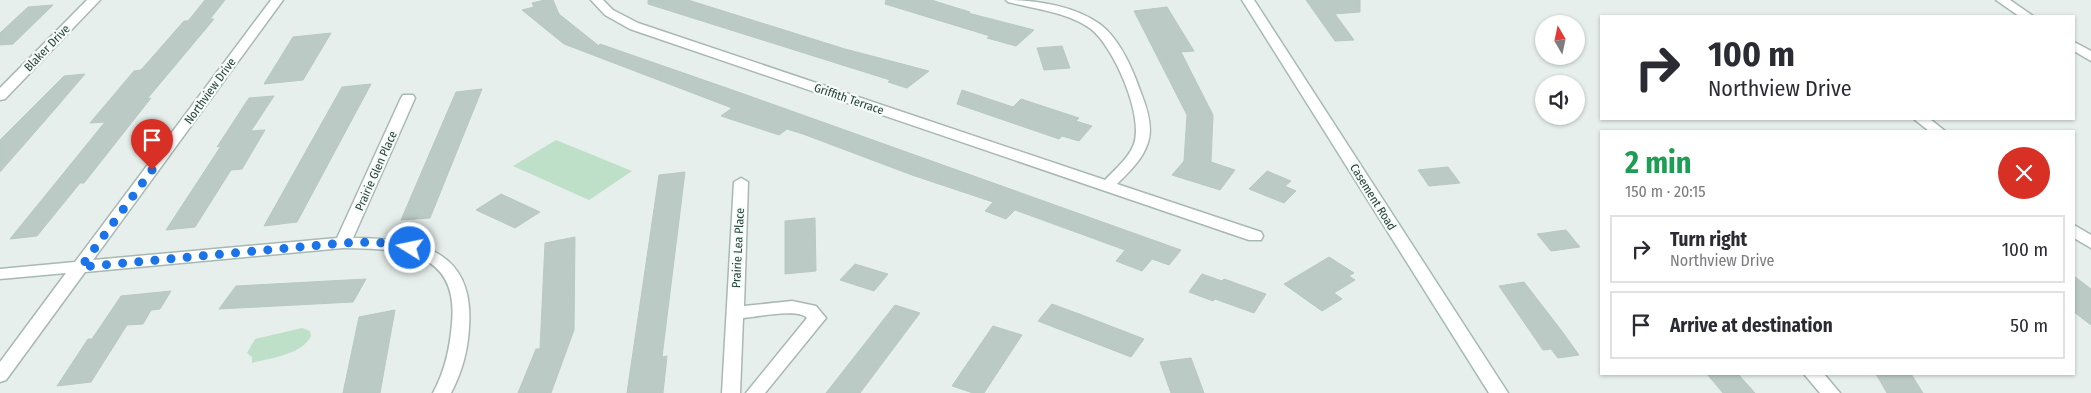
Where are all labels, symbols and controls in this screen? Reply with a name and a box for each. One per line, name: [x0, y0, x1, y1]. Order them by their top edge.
north arrow: [1535, 15, 1585, 65]
map controls: [1535, 15, 1585, 125]
street label: Blaker Drive: [21, 22, 73, 74]
text: 100 m: [1708, 33, 1795, 75]
icon: right: [1625, 35, 1690, 100]
street label: Northview Drive: [181, 55, 239, 127]
button: sound: [1535, 75, 1585, 125]
text: Northview Drive: [1708, 75, 1852, 102]
street label: Griffith Terrace: [812, 81, 886, 117]
pin: [131, 119, 173, 170]
icon: arrive: [138, 126, 166, 154]
street label: Prairie Glen Place: [352, 129, 400, 213]
text: 2 min: [1625, 145, 1692, 181]
button: close: [1998, 147, 2050, 199]
street label: Casement Road: [1347, 161, 1399, 233]
text: 150 m · 20:15: [1625, 182, 1706, 201]
street label: Prairie Lea Place: [729, 207, 747, 288]
position arrow: [383, 221, 435, 273]
text: Turn right: [1670, 228, 1747, 251]
icon: right: [1627, 235, 1655, 263]
text: 100 m: [2002, 238, 2048, 261]
text: Northview Drive: [1670, 251, 1774, 270]
icon: arrive: [1627, 311, 1655, 339]
text: Arrive at destination: [1670, 314, 1833, 337]
text: 50 m: [2010, 314, 2048, 337]

